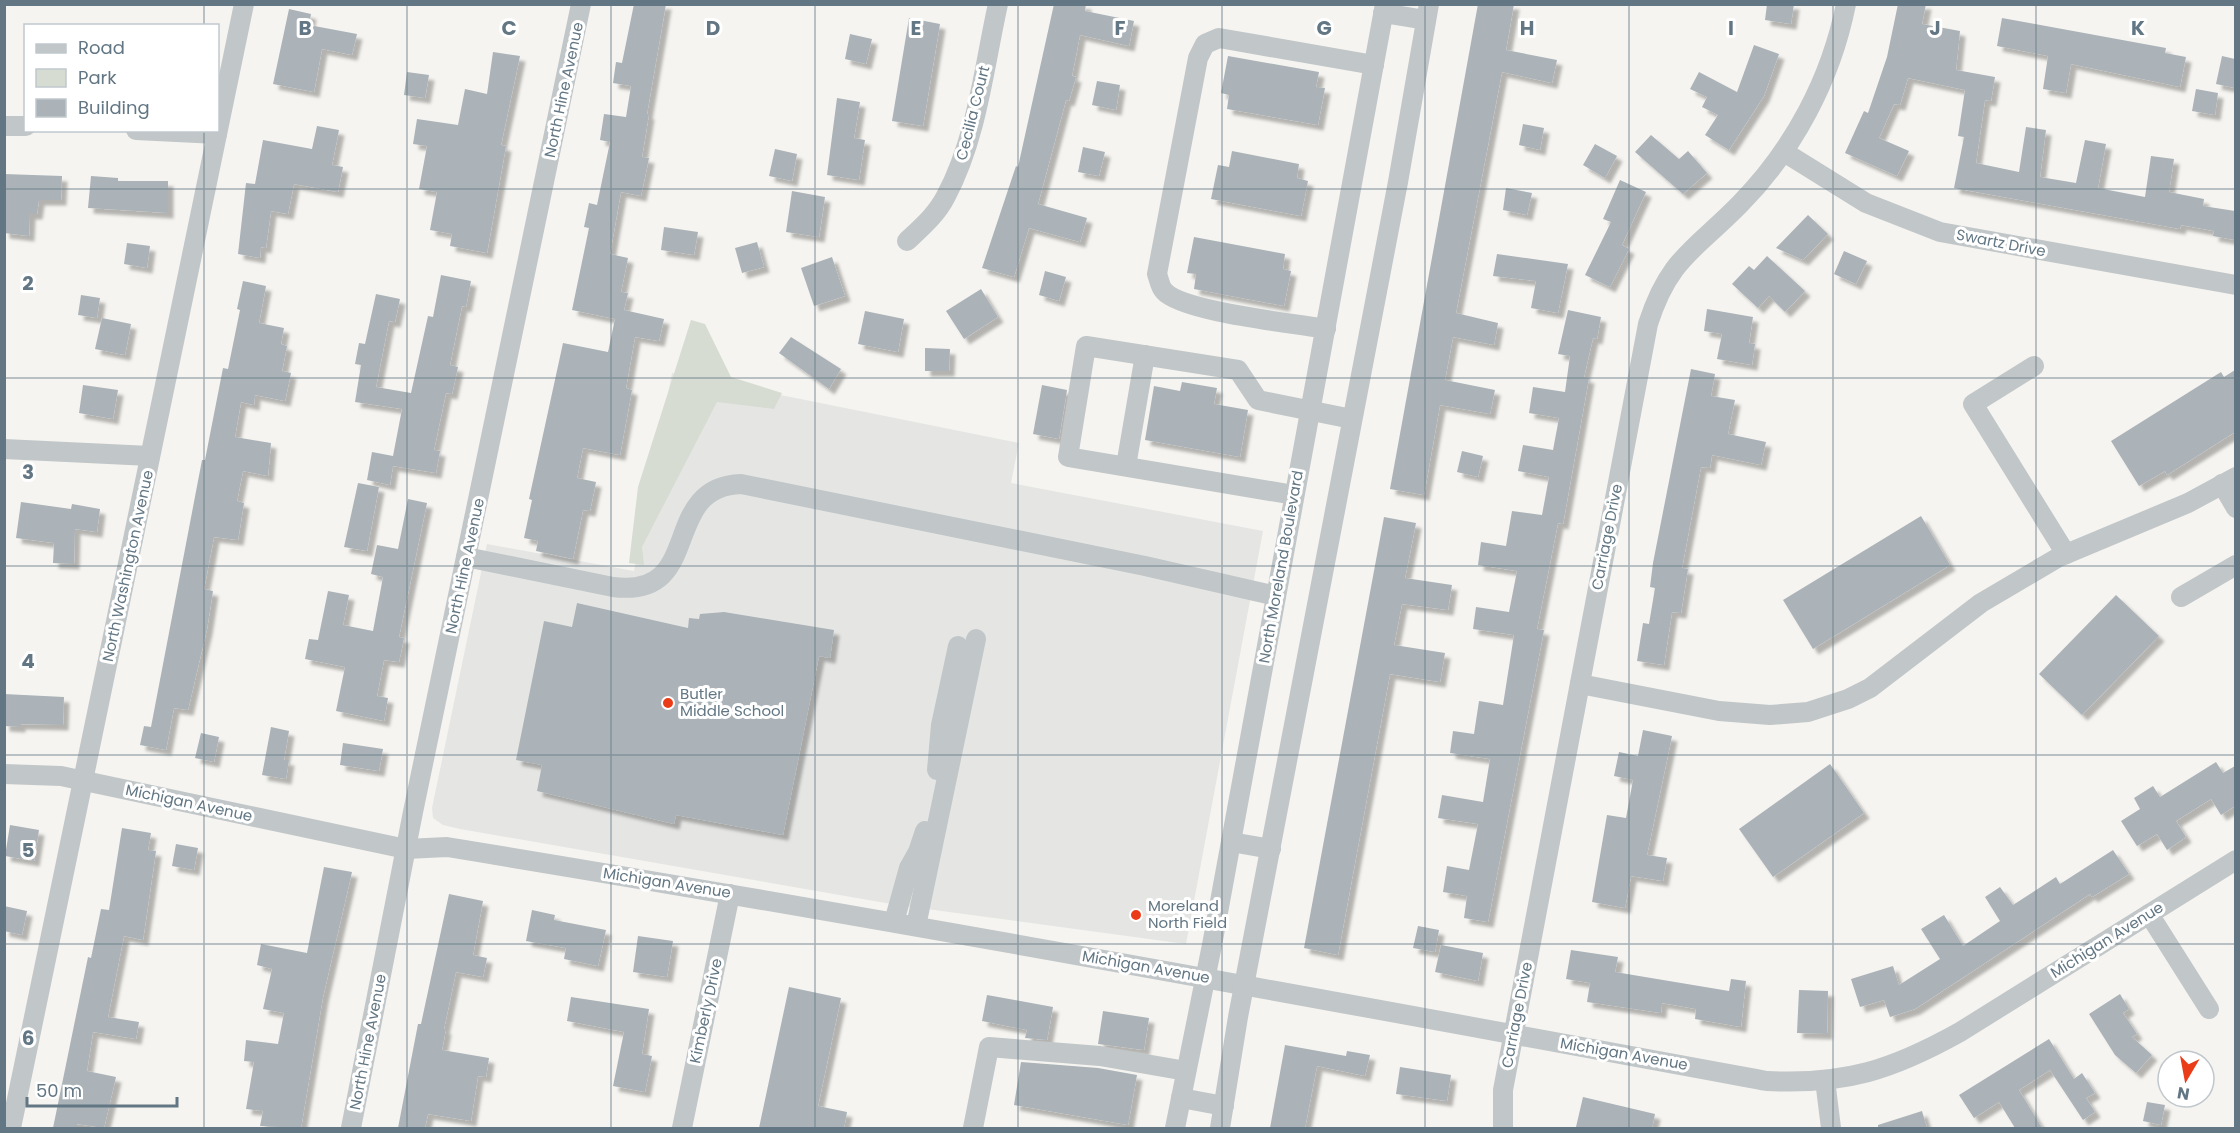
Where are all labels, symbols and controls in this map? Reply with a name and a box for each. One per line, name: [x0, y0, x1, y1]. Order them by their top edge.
text: B: [298, 14, 312, 42]
text: C: [501, 14, 517, 42]
text: D: [706, 14, 720, 42]
text: E: [911, 14, 921, 42]
text: F: [1115, 14, 1126, 42]
text: G: [1316, 14, 1332, 42]
text: H: [1520, 14, 1534, 42]
text: I: [1728, 14, 1734, 42]
text: J: [1929, 14, 1941, 42]
text: K: [2131, 14, 2145, 42]
street label: North Hine Avenue: [539, 20, 588, 160]
legend: [24, 24, 219, 132]
text: Road: [78, 35, 125, 60]
street label: Cecilia Court: [951, 63, 994, 163]
text: Park: [78, 65, 117, 90]
text: Building: [78, 95, 150, 120]
street label: Swartz Drive: [1955, 224, 2048, 261]
text: 2: [22, 269, 34, 297]
text: 3: [22, 458, 34, 486]
street label: North Washington Avenue: [97, 468, 158, 664]
street label: North Moreland Boulevard: [1253, 469, 1308, 665]
street label: Carriage Drive: [1586, 482, 1627, 592]
street label: North Hine Avenue: [440, 496, 489, 636]
text: 4: [21, 647, 35, 675]
place label: Butler Middle School: [680, 683, 784, 721]
marker: Butler Middle School: [661, 696, 675, 710]
street label: Michigan Avenue: [124, 779, 254, 826]
text: 5: [22, 836, 35, 864]
street label: Michigan Avenue: [602, 862, 733, 903]
place label: Moreland North Field: [1148, 895, 1227, 933]
street label: Michigan Avenue: [2046, 896, 2167, 983]
marker: Moreland North Field: [1129, 908, 1143, 922]
street label: Michigan Avenue: [1081, 945, 1212, 988]
street label: Kimberly Drive: [684, 956, 727, 1065]
street label: Carriage Drive: [1496, 960, 1537, 1070]
street label: North Hine Avenue: [344, 972, 391, 1112]
text: 6: [22, 1024, 34, 1052]
street label: Michigan Avenue: [1559, 1032, 1690, 1075]
north arrow: [2156, 1049, 2216, 1109]
scale bar: [27, 1070, 177, 1108]
text: 50 m: [36, 1078, 82, 1103]
text: N: [2176, 1081, 2191, 1106]

